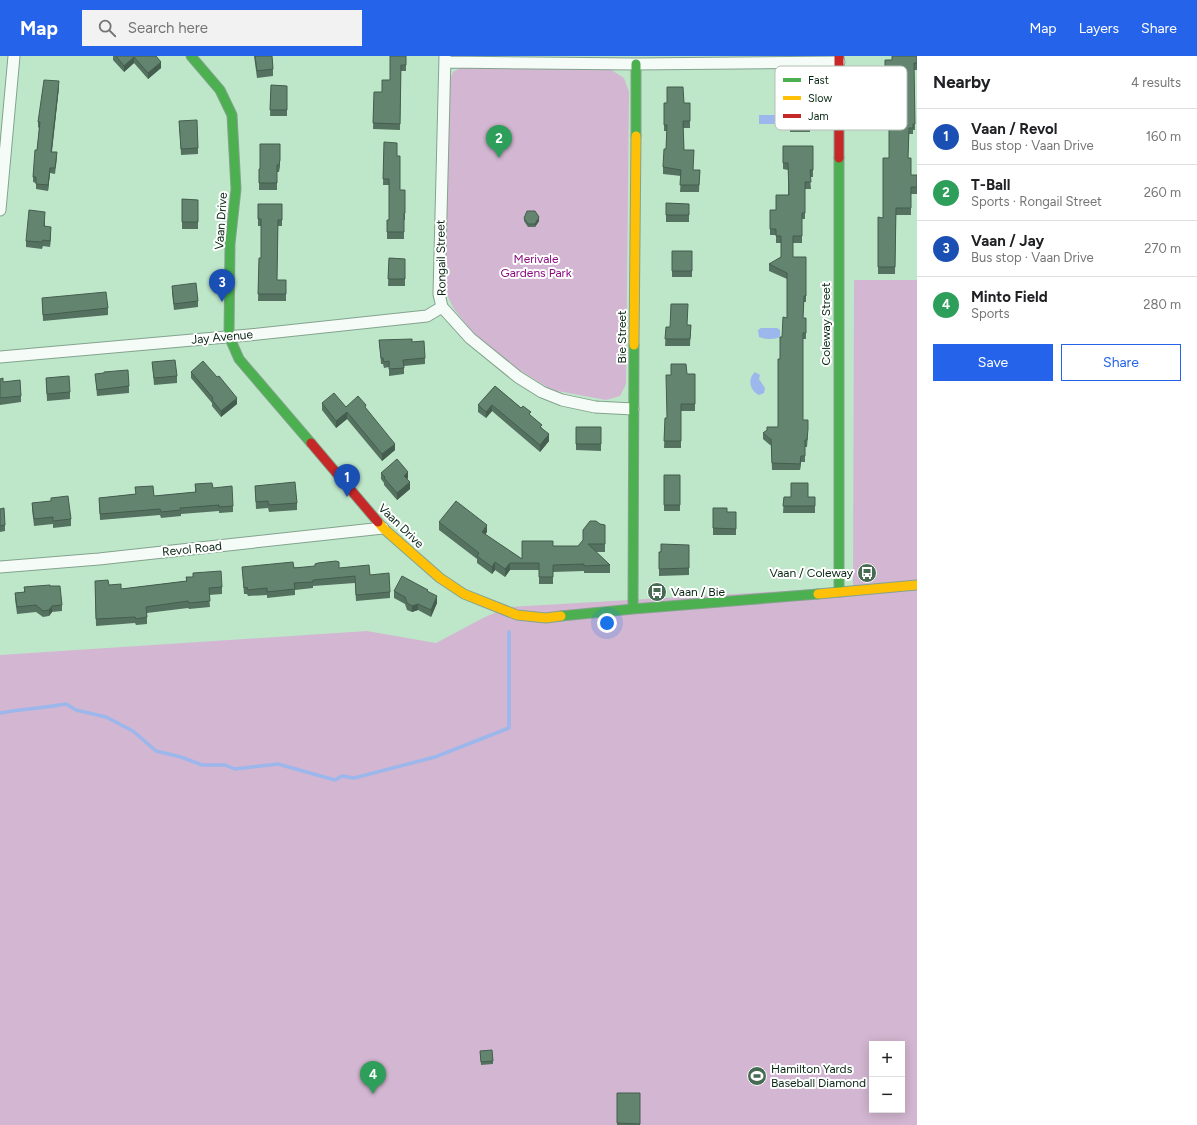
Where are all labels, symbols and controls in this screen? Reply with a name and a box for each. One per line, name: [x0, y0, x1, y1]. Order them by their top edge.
search box: [82, 10, 362, 46]
text: Map: [20, 17, 58, 40]
icon: search: [96, 17, 118, 39]
text: Search here: [128, 19, 208, 37]
text: Map: [1029, 20, 1057, 37]
text: Layers: [1079, 20, 1119, 37]
text: Share: [1141, 20, 1177, 37]
legend: [775, 66, 907, 130]
text: Nearby: [933, 72, 991, 92]
text: Fast: [808, 74, 829, 87]
text: 4 results: [1131, 75, 1181, 90]
text: Slow: [808, 92, 832, 105]
text: Jam: [808, 110, 829, 123]
text: Vaan / Revol: [971, 120, 1058, 138]
pin: 2: [486, 125, 512, 158]
text: 1: [943, 129, 949, 144]
text: 160 m: [1146, 129, 1181, 144]
text: Bus stop · Vaan Drive: [971, 138, 1094, 153]
text: T-Ball: [971, 176, 1010, 194]
text: 2: [942, 185, 950, 200]
text: 260 m: [1144, 185, 1181, 200]
street label: Vaan Drive: [212, 191, 230, 250]
text: Sports · Rongail Street: [971, 194, 1102, 209]
street label: Rongail Street: [433, 219, 449, 296]
text: Vaan / Jay: [971, 232, 1044, 250]
text: 3: [942, 241, 950, 256]
text: 270 m: [1144, 241, 1181, 256]
text: Bus stop · Vaan Drive: [971, 250, 1094, 265]
park label: Merivale Gardens Park: [501, 252, 572, 280]
pin: 3: [209, 269, 235, 302]
street label: Coleway Street: [819, 282, 833, 365]
text: Minto Field: [971, 288, 1048, 306]
text: 4: [942, 297, 950, 312]
text: 280 m: [1143, 297, 1181, 312]
text: Sports: [971, 306, 1010, 321]
street label: Bie Street: [615, 310, 629, 364]
street label: Jay Avenue: [190, 327, 254, 347]
button: Save: [933, 344, 1053, 381]
button: Share: [1061, 344, 1181, 381]
pin: 1: [334, 464, 360, 497]
street label: Vaan Drive: [375, 501, 427, 551]
street label: Revol Road: [161, 539, 223, 559]
bus stop icon: Vaan / Coleway: [856, 562, 878, 584]
place label: Vaan / Coleway: [769, 566, 854, 580]
bus stop icon: Vaan / Bie: [646, 581, 668, 603]
place label: Vaan / Bie: [671, 585, 725, 599]
your location: [597, 613, 617, 633]
map controls: [869, 1041, 905, 1113]
button: +: [869, 1041, 905, 1077]
pin: 4: [360, 1061, 386, 1094]
place label: Hamilton Yards Baseball Diamond: [771, 1062, 866, 1090]
sports icon: Hamilton Yards Baseball Diamond: [746, 1065, 768, 1087]
button: −: [869, 1077, 905, 1113]

